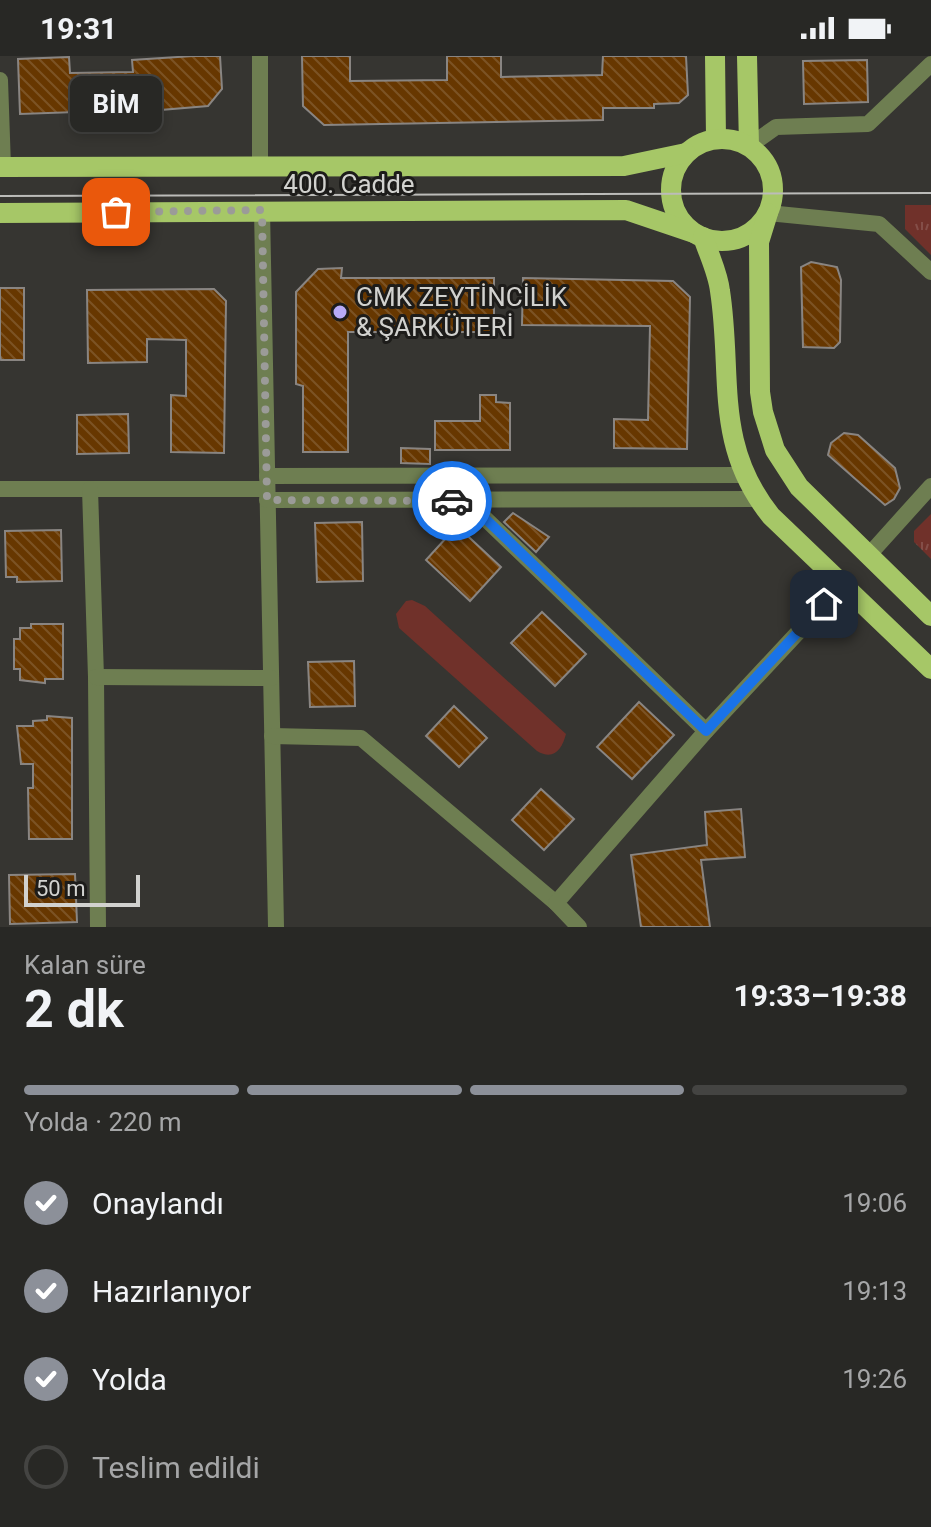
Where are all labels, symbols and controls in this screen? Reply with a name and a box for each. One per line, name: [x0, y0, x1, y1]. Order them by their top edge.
text: 19:31: [40, 11, 117, 46]
callout: BİM: [70, 76, 162, 132]
text: BİM: [93, 89, 139, 119]
street label: 400. Cadde: [283, 169, 415, 199]
pin: [82, 178, 150, 246]
icon: bag: [94, 190, 138, 234]
place label: CMK ZEYTİNCİLİK & ŞARKÜTERİ: [356, 282, 568, 342]
marker: CMK ZEYTİNCİLİK & ŞARKÜTERİ: [331, 303, 349, 321]
courier: [412, 461, 492, 541]
icon: car: [430, 479, 474, 523]
pin: [790, 570, 858, 638]
icon: home: [802, 582, 846, 626]
scale bar: [24, 871, 140, 907]
text: 50 m: [36, 876, 85, 901]
text: Kalan süre: [24, 950, 146, 980]
text: 19:33–19:38: [733, 978, 907, 1013]
text: 2 dk: [24, 979, 124, 1040]
text: Yolda · 220 m: [24, 1107, 182, 1137]
icon: check: [24, 1181, 68, 1225]
text: Onaylandı: [92, 1186, 224, 1221]
text: 19:06: [842, 1188, 907, 1218]
icon: check: [24, 1269, 68, 1313]
text: Hazırlanıyor: [92, 1274, 251, 1309]
text: 19:13: [842, 1276, 907, 1306]
icon: check: [24, 1357, 68, 1401]
text: Yolda: [92, 1362, 167, 1397]
text: 19:26: [842, 1364, 907, 1394]
text: Teslim edildi: [92, 1450, 260, 1485]

